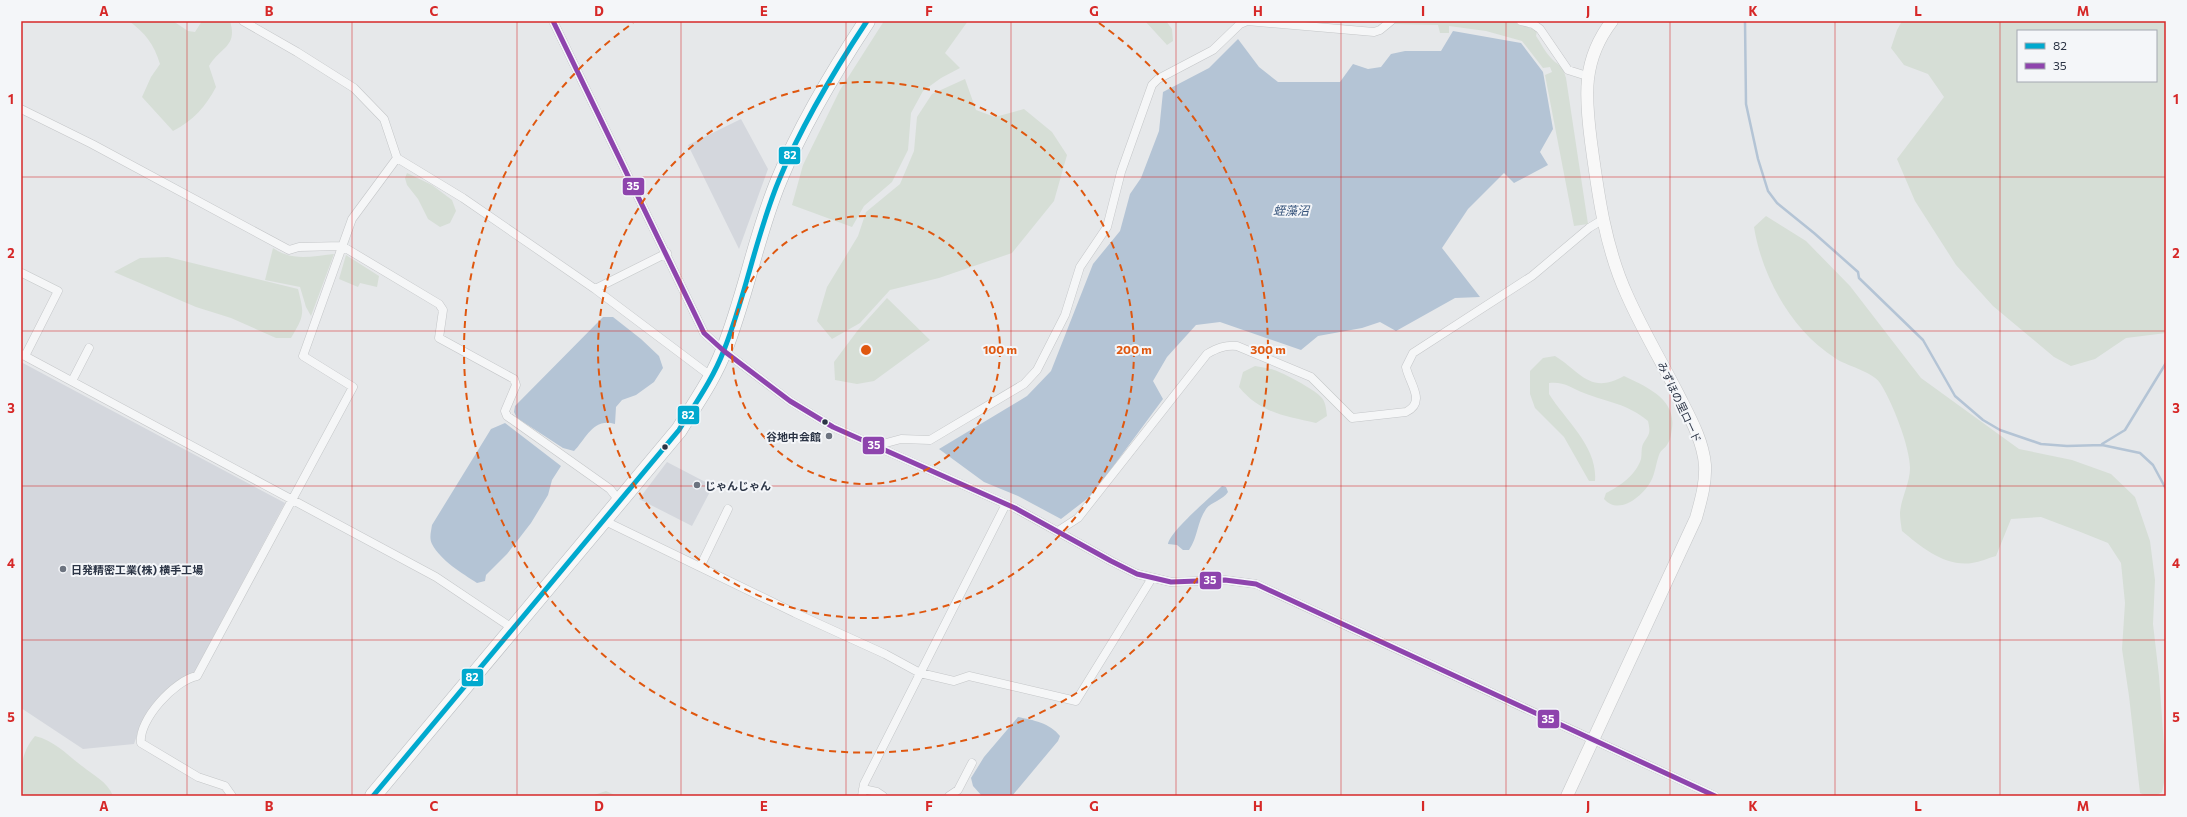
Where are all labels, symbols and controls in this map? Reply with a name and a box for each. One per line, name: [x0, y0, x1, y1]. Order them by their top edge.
text: A: [99, 3, 109, 19]
text: B: [265, 3, 274, 19]
text: C: [430, 3, 439, 19]
text: D: [594, 3, 604, 19]
text: E: [760, 3, 768, 19]
text: F: [925, 3, 933, 19]
text: G: [1089, 3, 1099, 19]
text: H: [1253, 3, 1263, 19]
text: I: [1421, 3, 1425, 19]
text: J: [1586, 3, 1590, 19]
text: K: [1748, 3, 1758, 19]
text: L: [1914, 3, 1922, 19]
text: M: [2077, 3, 2089, 19]
legend: [2017, 30, 2157, 82]
text: 82: [2053, 38, 2067, 52]
text: 35: [2053, 58, 2067, 72]
text: 1: [8, 91, 14, 107]
text: 1: [2173, 91, 2179, 107]
line badge: 82: [778, 146, 801, 165]
text: 82: [784, 148, 797, 161]
line badge: 35: [622, 177, 645, 196]
text: 35: [627, 179, 639, 192]
water label: 蛭藻沼: [1273, 203, 1311, 217]
text: 2: [7, 245, 15, 261]
text: 2: [2172, 245, 2180, 261]
text: 100 m: [983, 342, 1017, 356]
text: 200 m: [1116, 342, 1152, 356]
text: 300 m: [1250, 342, 1286, 356]
centre of rings: [859, 343, 873, 357]
street label: みずほの里ロード: [1656, 359, 1704, 445]
text: 3: [7, 400, 15, 416]
text: 3: [2172, 400, 2180, 416]
line badge: 82: [677, 405, 700, 425]
text: 82: [682, 408, 695, 421]
unlabelled marker: [820, 417, 830, 427]
place label: 谷地中会館: [766, 430, 821, 443]
marker: 谷地中会館: [824, 431, 834, 441]
line badge: 35: [862, 436, 885, 455]
text: 35: [868, 438, 880, 451]
unlabelled marker: [660, 442, 670, 452]
place label: じゃんじゃん: [705, 479, 771, 492]
marker: じゃんじゃん: [692, 480, 702, 490]
text: 4: [7, 555, 15, 571]
text: 4: [2172, 555, 2180, 571]
place label: 日発精密工業(株) 横手工場: [71, 563, 203, 576]
marker: 日発精密工業(株) 横手工場: [58, 564, 68, 574]
line badge: 35: [1199, 571, 1222, 590]
text: 35: [1204, 573, 1216, 586]
line badge: 82: [461, 668, 484, 687]
text: 82: [466, 670, 479, 683]
text: 5: [7, 709, 15, 725]
line badge: 35: [1537, 709, 1560, 729]
text: 5: [2172, 709, 2180, 725]
text: 35: [1542, 712, 1554, 725]
text: A: [99, 798, 109, 814]
text: B: [265, 798, 274, 814]
text: C: [430, 798, 439, 814]
text: D: [594, 798, 604, 814]
text: E: [760, 798, 768, 814]
text: F: [925, 798, 933, 814]
text: G: [1089, 798, 1099, 814]
text: H: [1253, 798, 1263, 814]
text: I: [1421, 798, 1425, 814]
text: J: [1586, 798, 1590, 814]
text: K: [1748, 798, 1758, 814]
text: L: [1914, 798, 1922, 814]
text: M: [2077, 798, 2089, 814]

